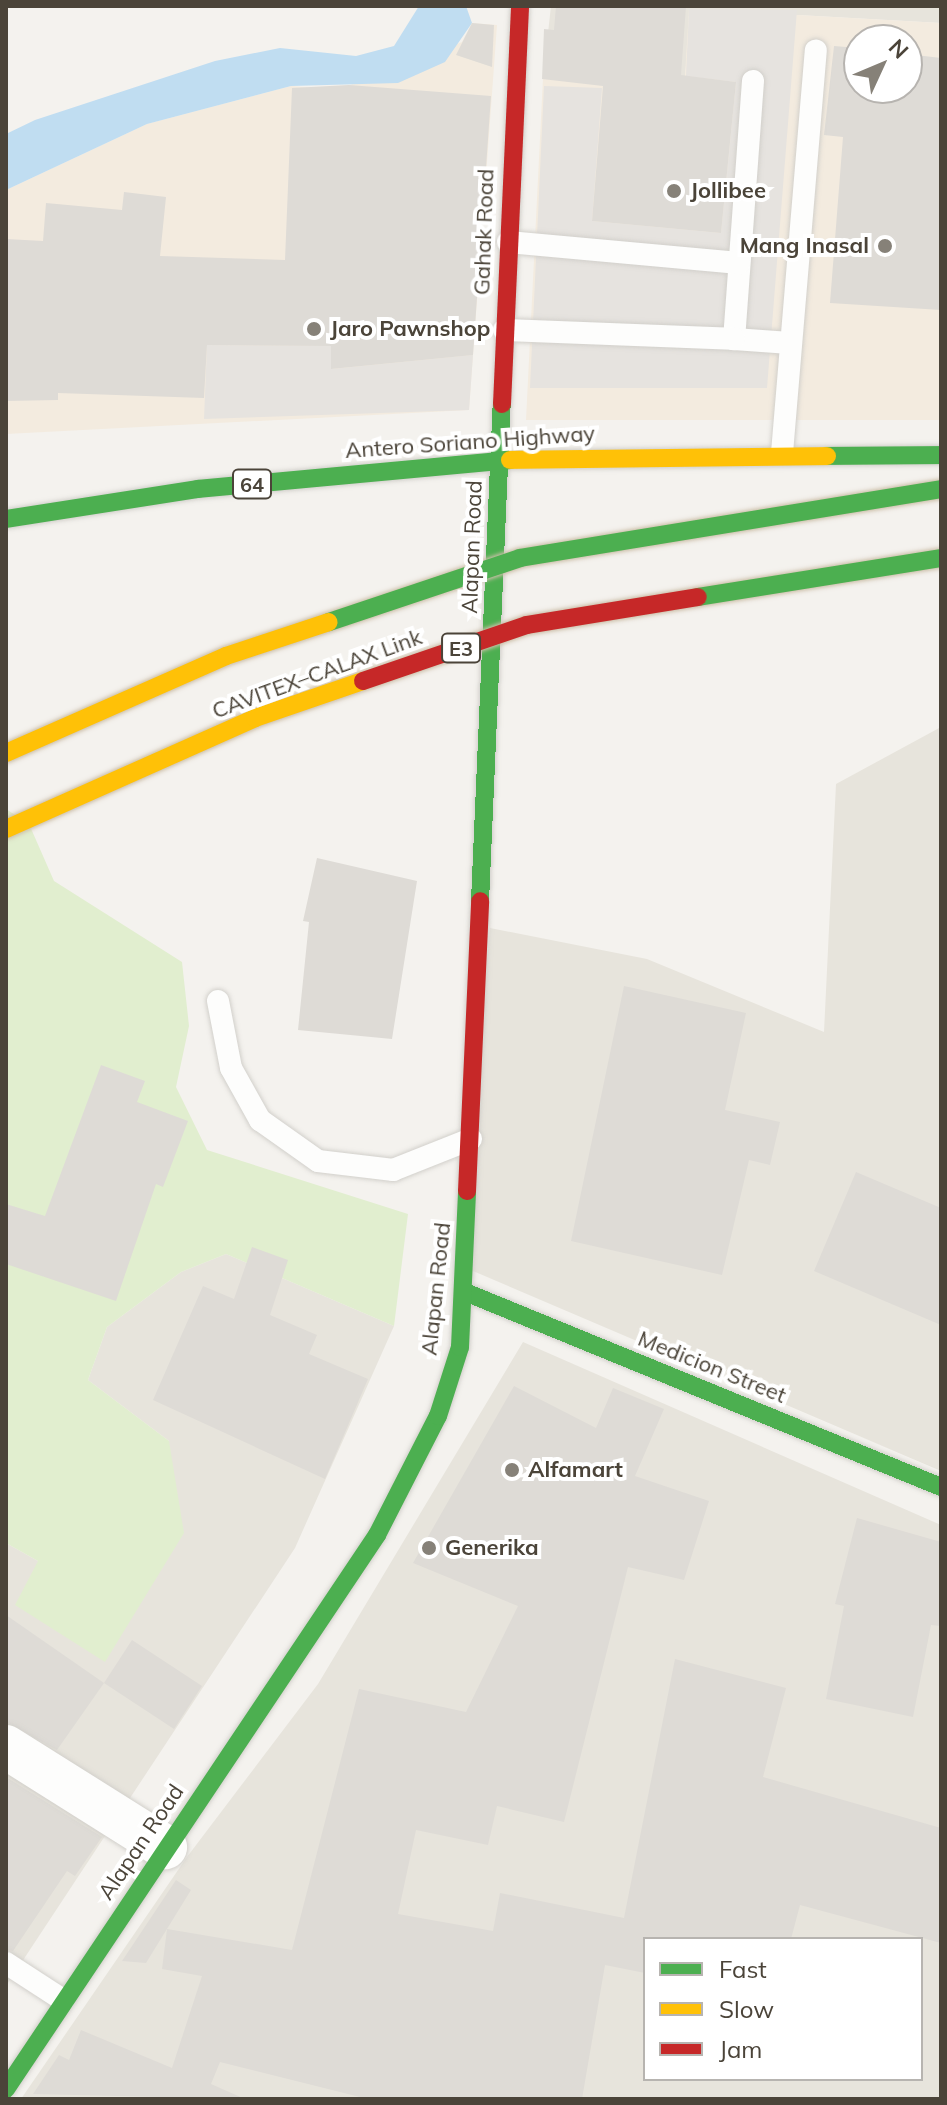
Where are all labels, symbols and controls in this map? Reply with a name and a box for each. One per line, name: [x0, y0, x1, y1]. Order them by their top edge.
north arrow: [843, 24, 923, 104]
text: N: [883, 33, 915, 64]
street label: Gahak Road: [469, 168, 499, 296]
place label: Jollibee: [690, 178, 766, 204]
marker: Jollibee: [665, 182, 683, 200]
place label: Mang Inasal: [740, 233, 869, 259]
marker: Mang Inasal: [876, 237, 894, 255]
place label: Jaro Pawnshop: [330, 316, 490, 342]
marker: Jaro Pawnshop: [305, 320, 323, 338]
street label: Antero Soriano Highway: [344, 420, 596, 464]
road number: 64: [232, 468, 272, 500]
street label: Alapan Road: [456, 480, 488, 614]
street label: CAVITEX–CALAX Link: [209, 624, 425, 724]
road number: E3: [441, 632, 481, 664]
street label: Alapan Road: [416, 1221, 456, 1357]
street label: Medicion Street: [634, 1325, 790, 1409]
place label: Alfamart: [528, 1457, 623, 1483]
marker: Alfamart: [503, 1461, 521, 1479]
place label: Generika: [445, 1535, 539, 1561]
marker: Generika: [420, 1539, 438, 1557]
street label: Alapan Road: [93, 1779, 189, 1905]
legend: [643, 1937, 923, 2081]
text: Fast: [719, 1954, 767, 1984]
text: Slow: [719, 1994, 774, 2024]
text: Jam: [719, 2034, 762, 2064]

